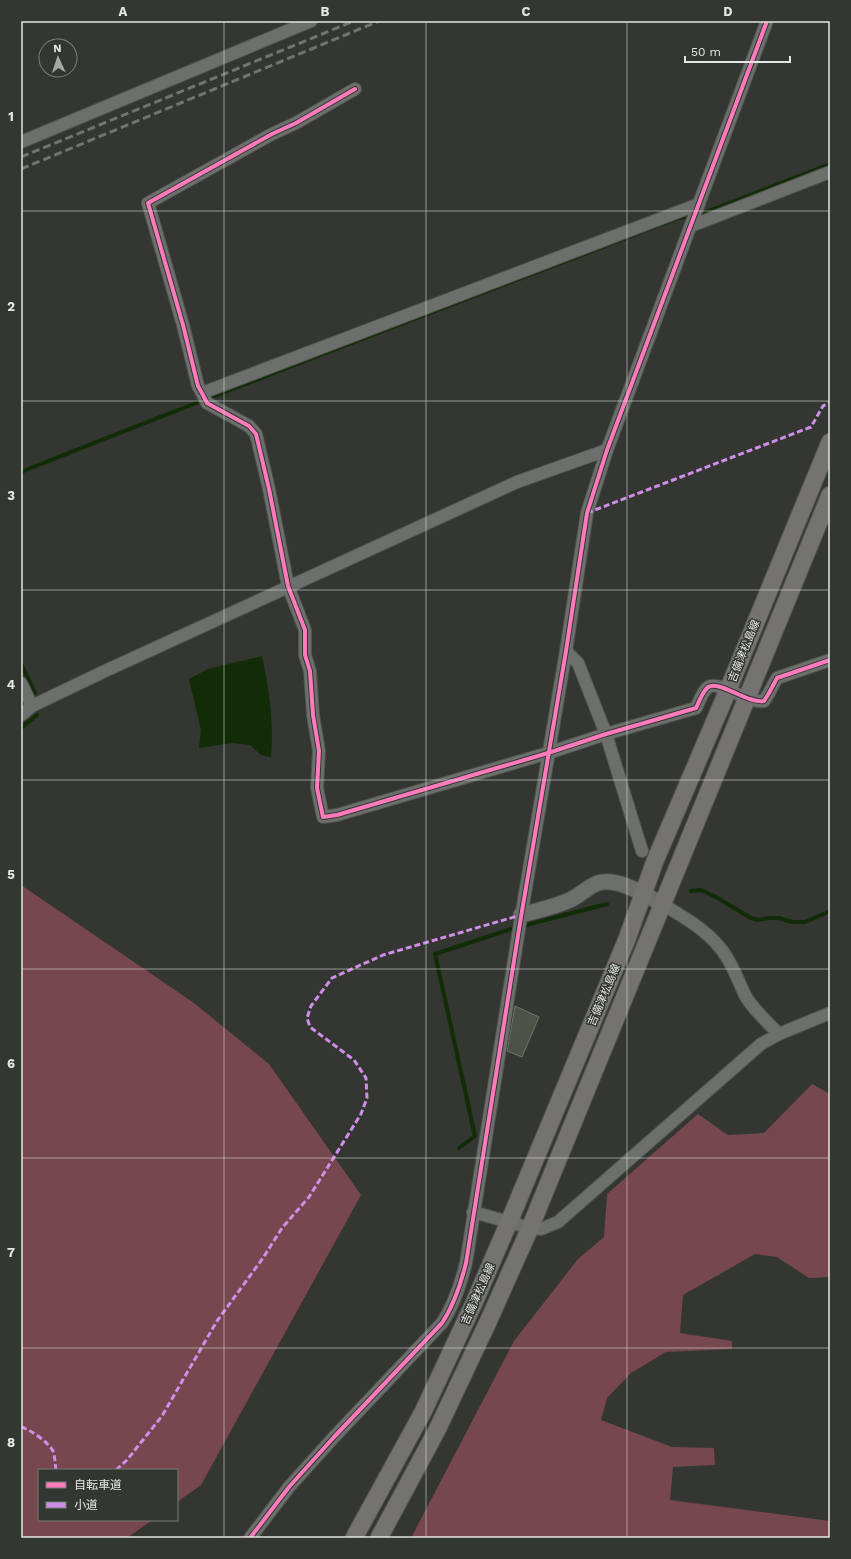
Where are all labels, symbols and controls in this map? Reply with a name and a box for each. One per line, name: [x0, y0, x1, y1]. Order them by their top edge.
text: A: [119, 4, 128, 19]
text: B: [321, 4, 330, 19]
text: C: [522, 4, 531, 19]
text: D: [723, 4, 733, 19]
north arrow: [38, 38, 78, 78]
scale bar: [685, 38, 790, 64]
text: N: [53, 42, 62, 55]
text: 50 m: [691, 45, 721, 59]
text: 1: [8, 109, 14, 124]
text: 2: [7, 299, 15, 314]
text: 3: [7, 488, 15, 503]
street label: 吉備津松島線: [726, 618, 762, 684]
text: 4: [7, 677, 16, 692]
text: 5: [7, 867, 15, 882]
street label: 吉備津松島線: [585, 962, 623, 1028]
text: 6: [7, 1056, 15, 1071]
text: 7: [7, 1245, 15, 1260]
street label: 吉備津松島線: [459, 1261, 497, 1327]
text: 8: [7, 1435, 15, 1450]
legend: [38, 1469, 178, 1521]
text: 自転車道: [74, 1478, 122, 1492]
text: 小道: [74, 1498, 98, 1512]

